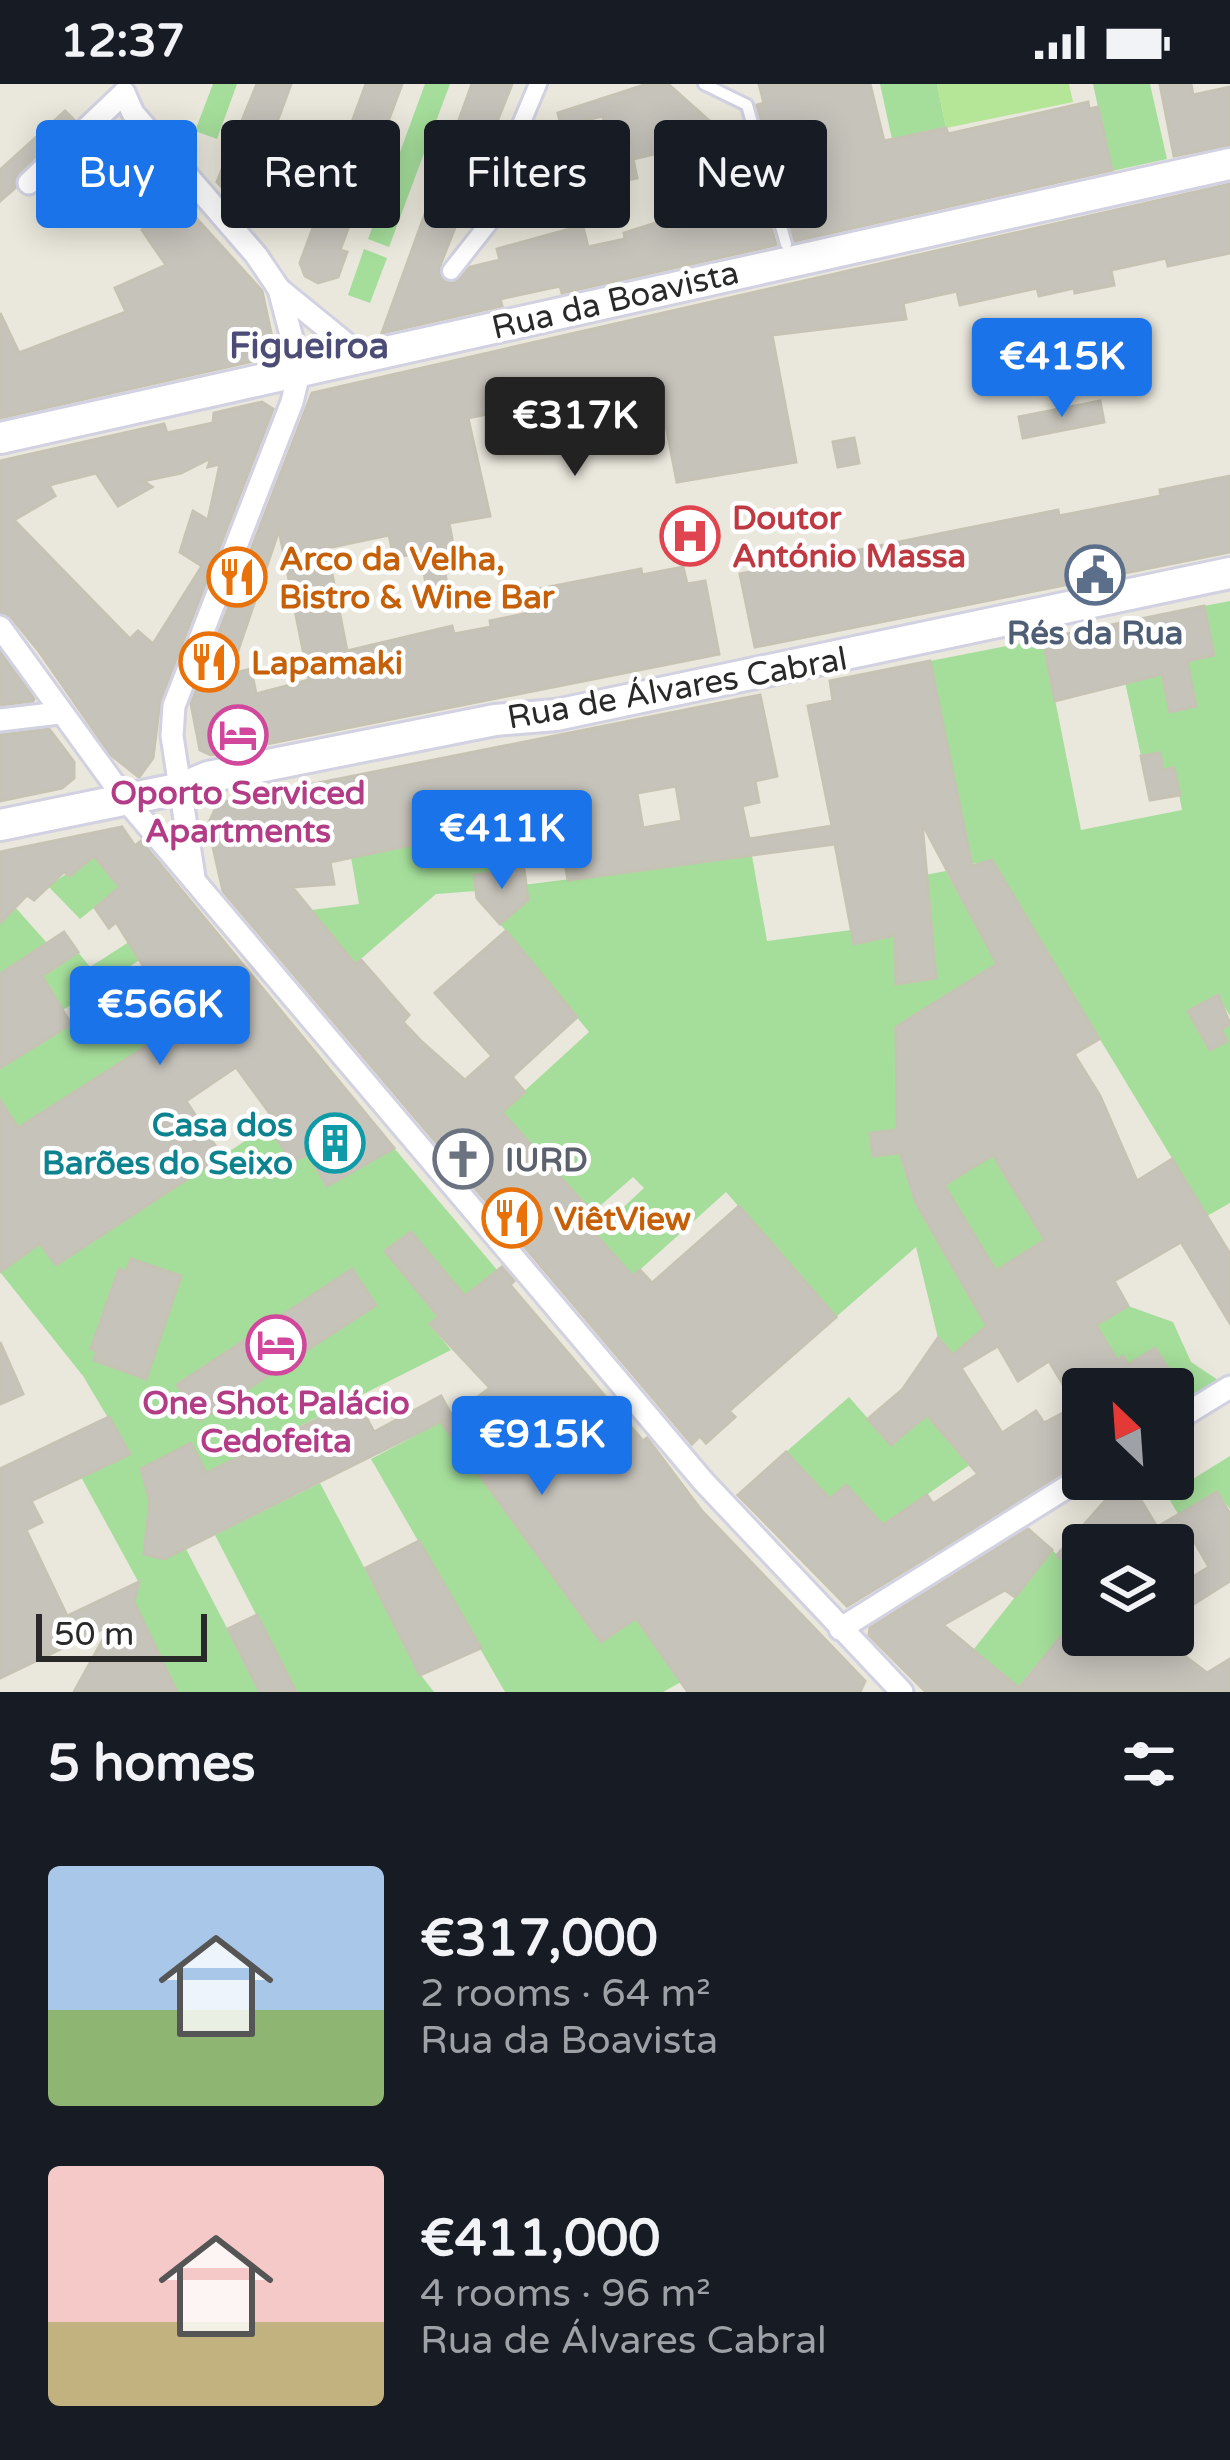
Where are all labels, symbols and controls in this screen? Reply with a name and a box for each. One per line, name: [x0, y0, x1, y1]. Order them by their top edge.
text: 12:37: [60, 15, 185, 69]
chip: Buy: [36, 120, 197, 228]
chip: Rent: [221, 120, 400, 228]
chip: Filters: [424, 120, 630, 228]
chip: New: [654, 120, 827, 228]
street label: Rua da Boavista: [488, 253, 743, 348]
pin: €415K: [978, 318, 1146, 420]
district label: Figueiroa: [229, 325, 389, 368]
text: €415K: [999, 333, 1125, 380]
pin: €317K: [491, 377, 659, 479]
text: €317K: [512, 392, 638, 439]
place label: Doutor António Massa: [732, 499, 966, 576]
hospital icon: Doutor António Massa: [659, 505, 721, 567]
place label: Arco da Velha, Bistro & Wine Bar: [279, 540, 555, 617]
public building icon: Rés da Rua: [1064, 544, 1126, 606]
restaurant icon: Arco da Velha, Bistro & Wine Bar: [206, 546, 268, 608]
place label: Rés da Rua: [1007, 614, 1183, 653]
restaurant icon: Lapamaki: [178, 631, 240, 693]
street label: Rua de Álvares Cabral: [504, 639, 850, 738]
place label: Lapamaki: [251, 644, 403, 683]
hotel icon: Oporto Serviced Apartments: [207, 704, 269, 766]
place label: Oporto Serviced Apartments: [110, 774, 366, 851]
pin: €411K: [418, 790, 586, 892]
text: €411K: [439, 805, 565, 852]
pin: €566K: [76, 966, 244, 1068]
text: €566K: [97, 981, 223, 1028]
place label: Casa dos Barões do Seixo: [42, 1106, 293, 1183]
building icon: Casa dos Barões do Seixo: [304, 1112, 366, 1174]
church icon: IURD: [432, 1128, 494, 1190]
place label: IURD: [505, 1141, 588, 1180]
restaurant icon: ViêtView: [481, 1187, 543, 1249]
place label: ViêtView: [554, 1200, 691, 1239]
hotel icon: One Shot Palácio Cedofeita: [245, 1314, 307, 1376]
north arrow: [1062, 1368, 1194, 1500]
map controls: [1062, 1368, 1194, 1656]
place label: One Shot Palácio Cedofeita: [142, 1384, 410, 1461]
pin: €915K: [458, 1396, 626, 1498]
text: €915K: [479, 1411, 605, 1458]
button: layers: [1062, 1524, 1194, 1656]
scale bar: [36, 1608, 207, 1661]
text: 50 m: [54, 1615, 134, 1654]
icon: filters: [1116, 1731, 1182, 1797]
text: 5 homes: [48, 1733, 256, 1795]
text: €317,000: [420, 1908, 658, 1970]
icon: home: [144, 1914, 288, 2058]
text: 2 rooms · 64 m²: [420, 1970, 711, 2017]
text: Rua da Boavista: [420, 2017, 718, 2064]
text: €411,000: [420, 2208, 660, 2270]
icon: home: [144, 2214, 288, 2358]
text: 4 rooms · 96 m²: [420, 2270, 711, 2317]
text: Rua de Álvares Cabral: [420, 2317, 827, 2364]

